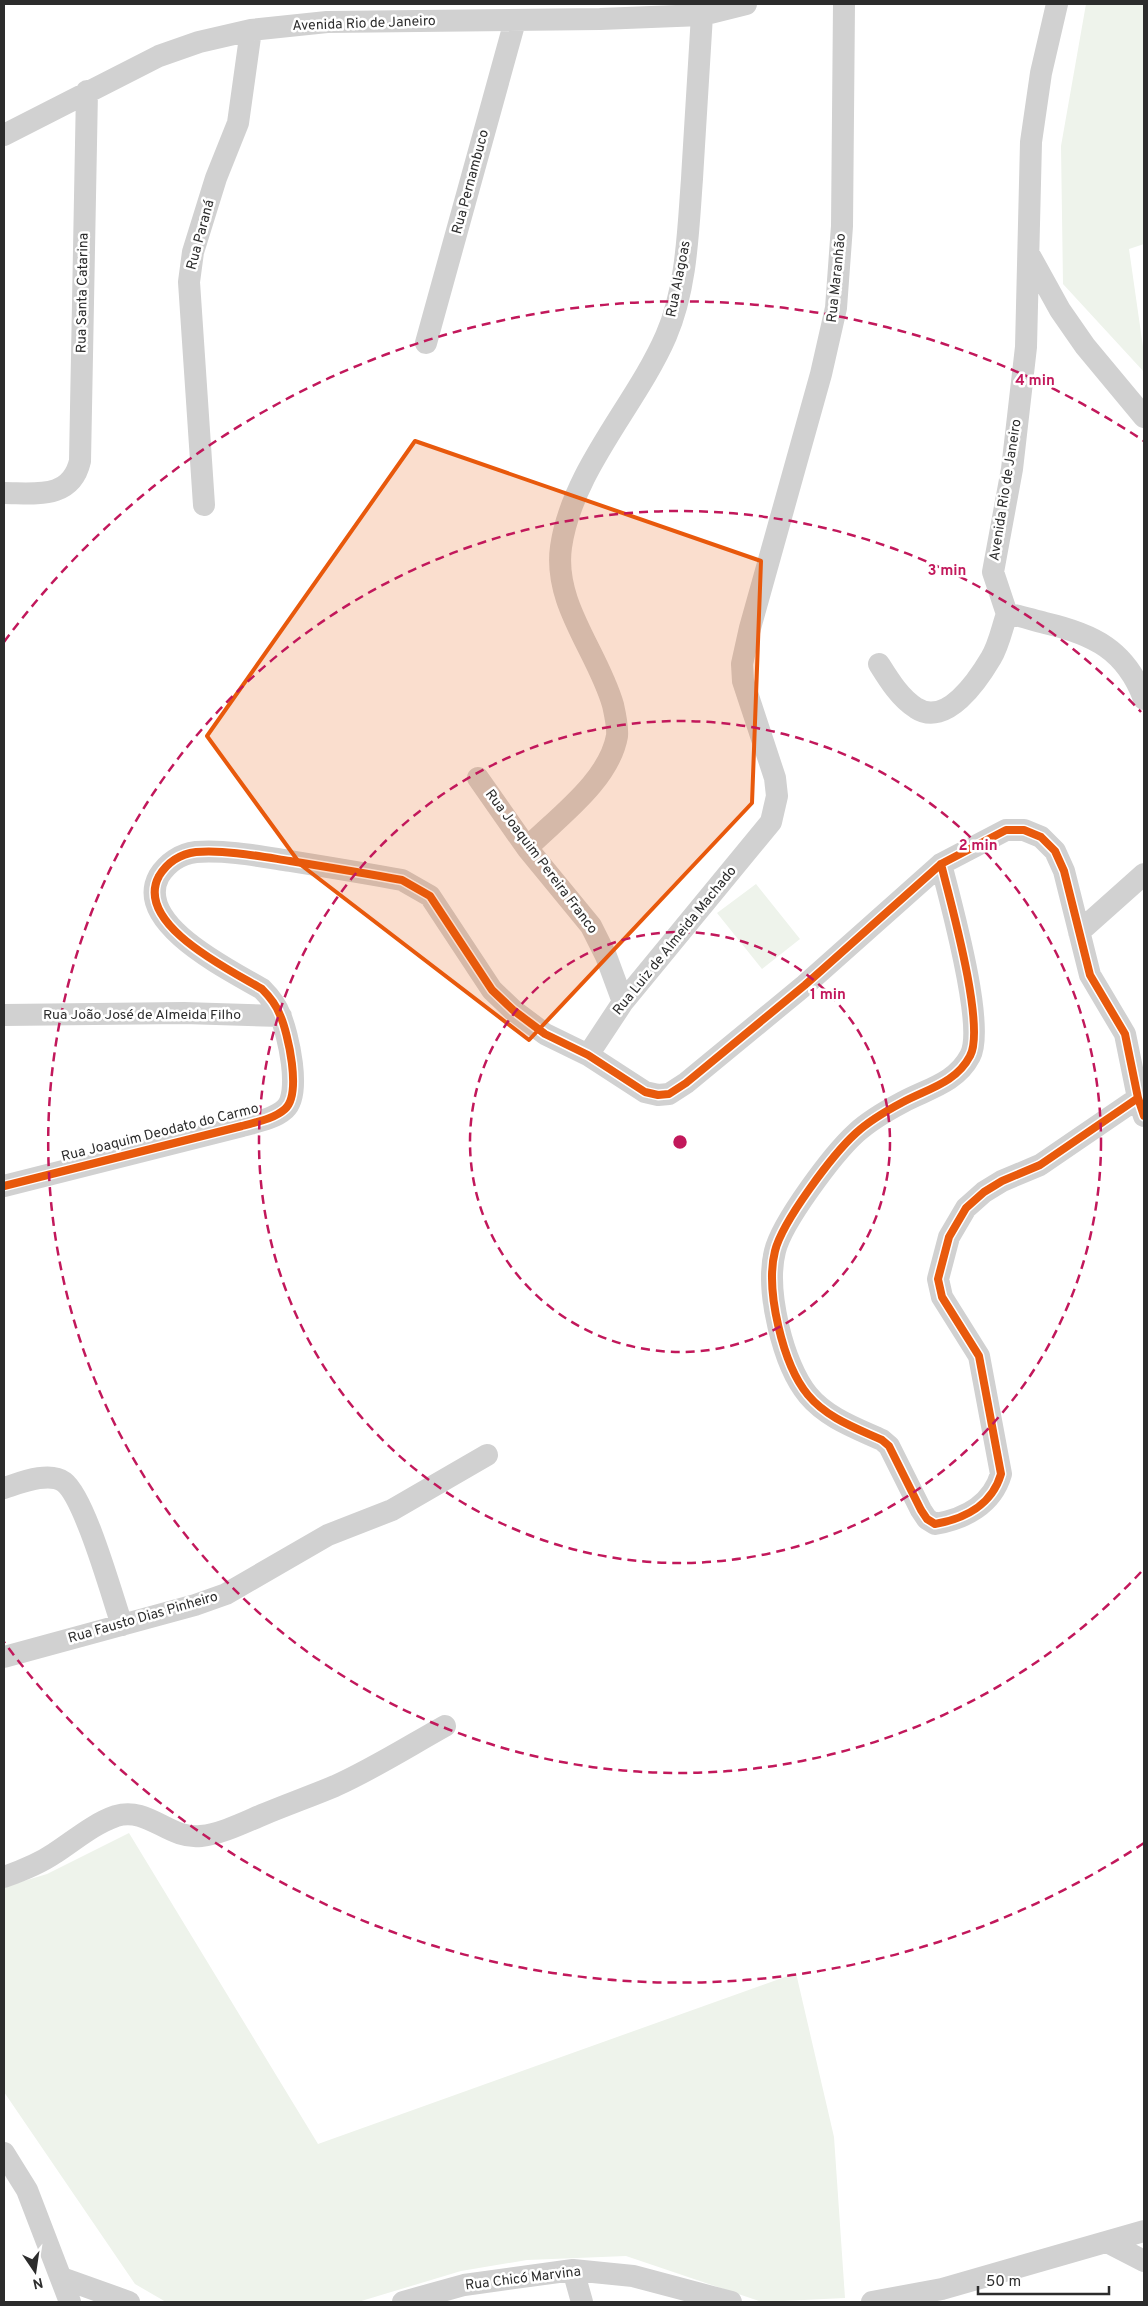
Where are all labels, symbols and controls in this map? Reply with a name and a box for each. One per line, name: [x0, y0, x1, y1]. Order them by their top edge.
street label: Avenida Rio de Janeiro: [292, 13, 436, 35]
street label: Rua Pernambuco: [449, 128, 493, 236]
street label: Rua Paraná: [184, 198, 218, 272]
street label: Rua Maranhão: [824, 232, 850, 324]
street label: Rua Santa Catarina: [73, 233, 93, 353]
street label: Rua Alagoas: [663, 239, 695, 319]
text: 4 min: [1015, 372, 1055, 391]
street label: Avenida Rio de Janeiro: [986, 418, 1026, 562]
text: 3 min: [927, 562, 967, 581]
street label: Rua Joaquim Pereira Franco: [481, 786, 601, 938]
text: 2 min: [958, 837, 998, 856]
street label: Rua Luiz de Almeida Machado: [610, 863, 741, 1019]
text: 1 min: [810, 986, 846, 1005]
street label: Rua João José de Almeida Filho: [43, 1007, 241, 1024]
street label: Rua Joaquim Deodato do Carmo: [60, 1100, 261, 1166]
centre of rings: [671, 1133, 689, 1151]
street label: Rua Fausto Dias Pinheiro: [66, 1588, 220, 1648]
north arrow: [10, 2246, 60, 2296]
street label: Rua Chicó Marvina: [464, 2263, 582, 2295]
scale bar: [978, 2264, 1109, 2296]
text: N: [31, 2273, 44, 2292]
text: 50 m: [986, 2273, 1021, 2292]

